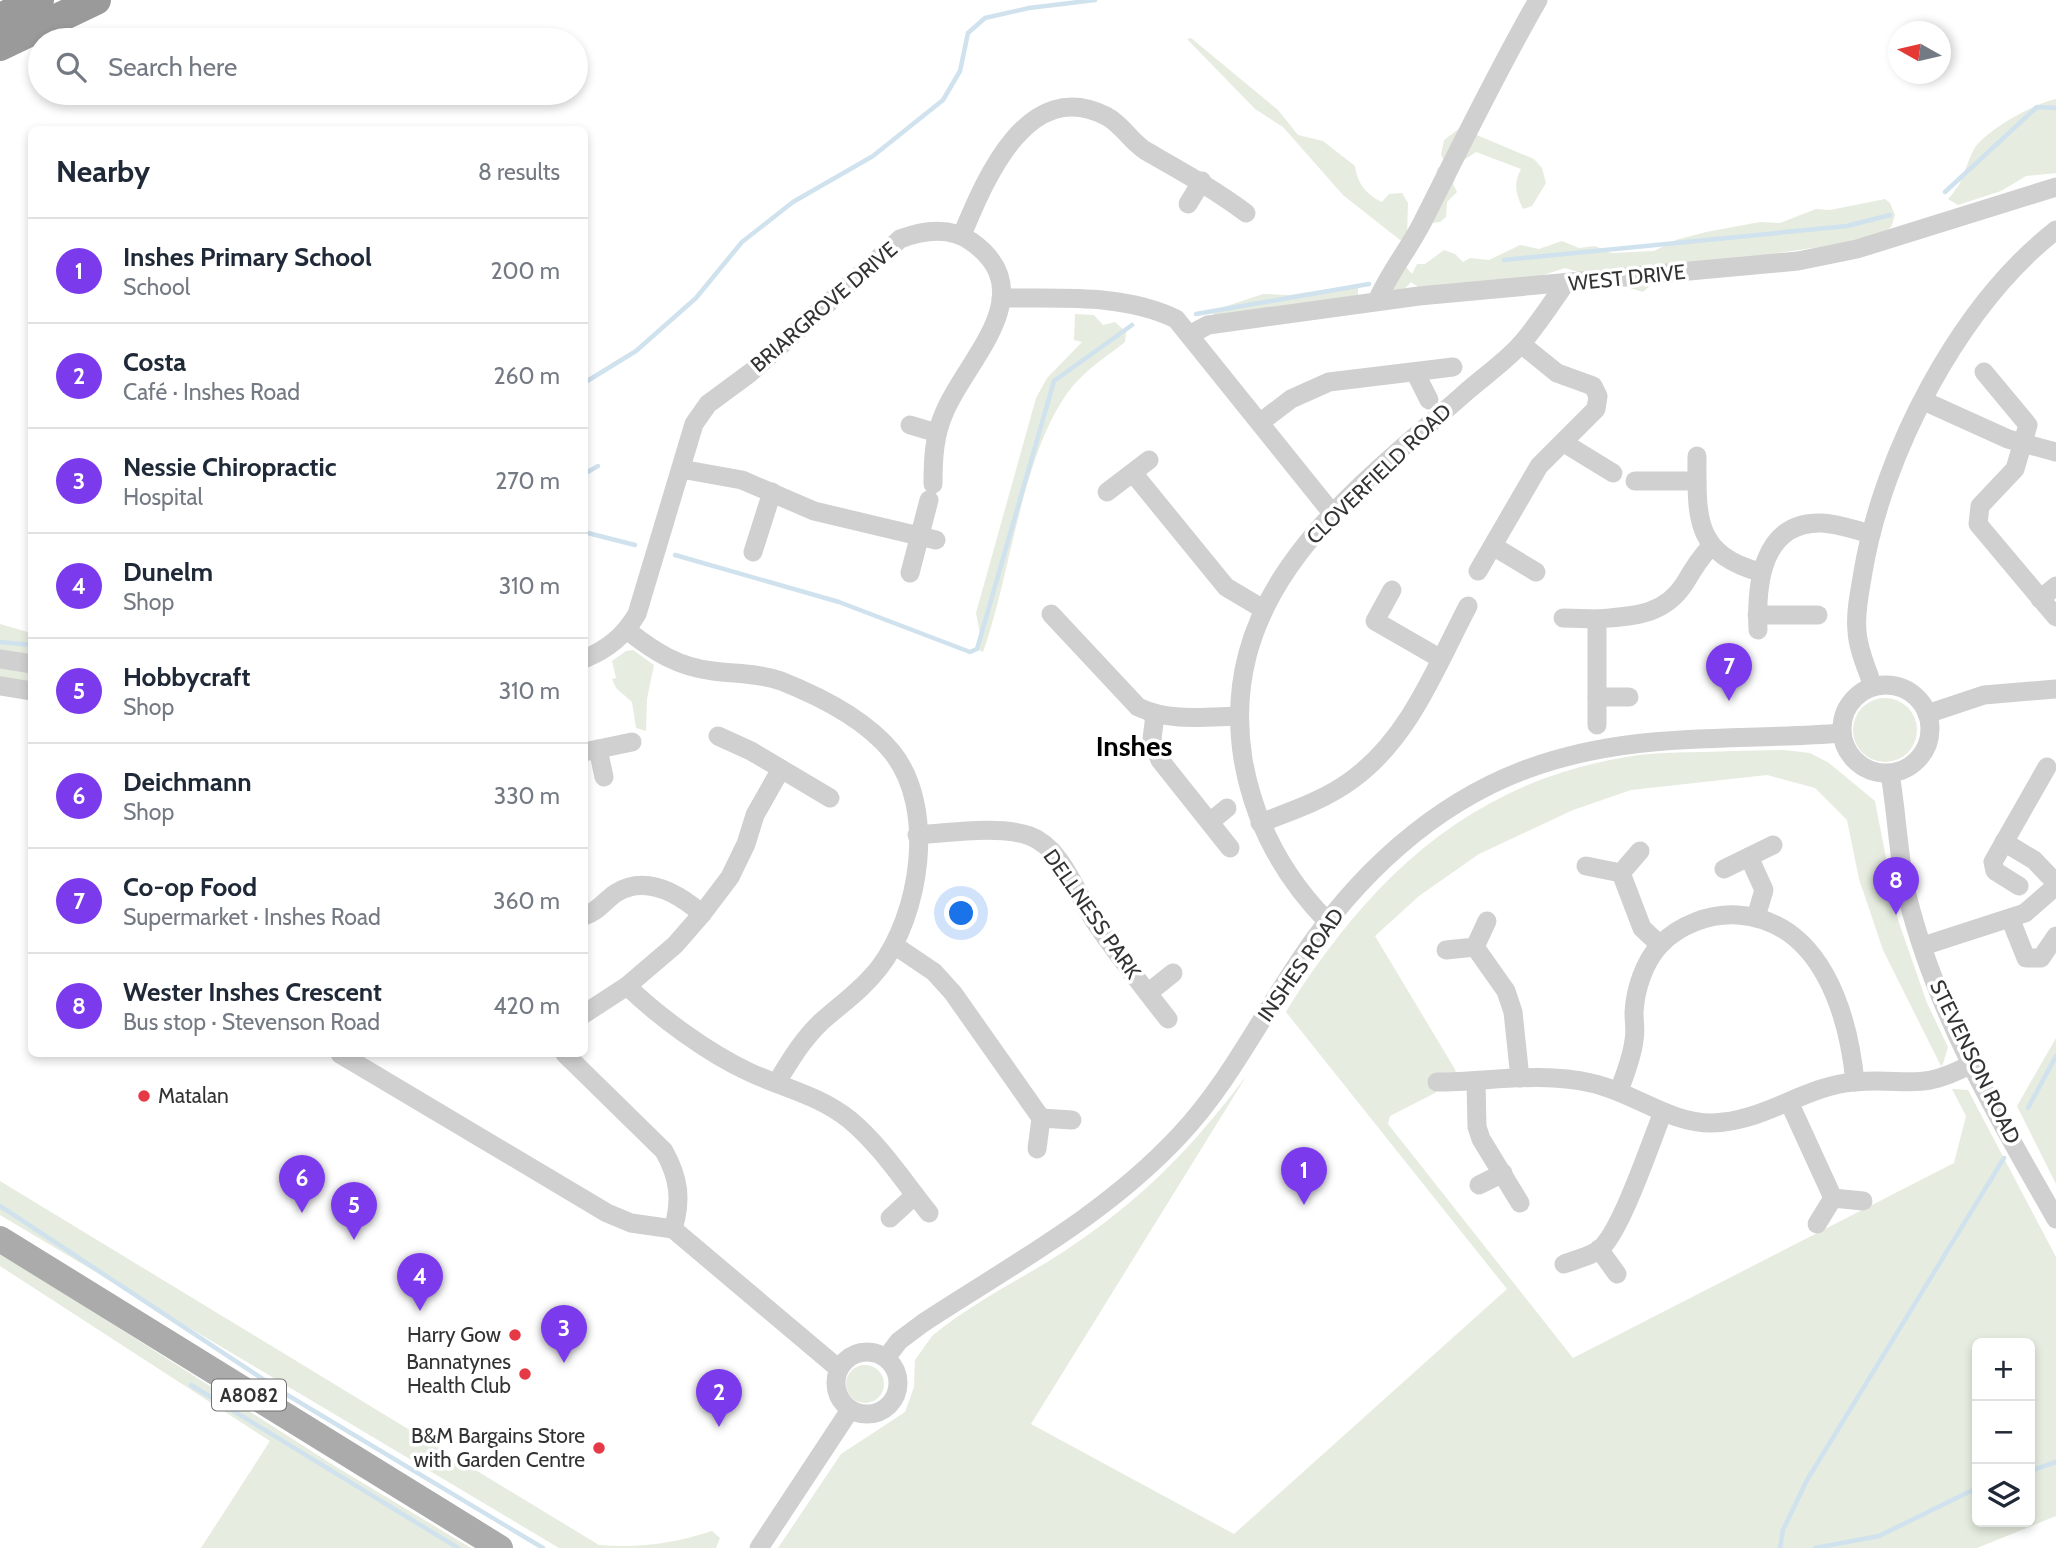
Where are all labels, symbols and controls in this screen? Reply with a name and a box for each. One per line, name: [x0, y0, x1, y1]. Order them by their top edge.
north arrow: [1888, 21, 1951, 84]
search box: [28, 28, 588, 105]
icon: search: [52, 48, 90, 86]
text: Search here: [108, 51, 237, 83]
text: Nearby: [56, 153, 150, 190]
text: 8 results: [478, 158, 560, 186]
street label: BRIARGROVE DRIVE: [745, 236, 902, 377]
text: Inshes Primary School: [123, 241, 372, 273]
text: 1: [75, 257, 83, 285]
text: 200 m: [490, 257, 560, 285]
street label: WEST DRIVE: [1567, 259, 1687, 296]
text: School: [123, 273, 190, 301]
text: Costa: [123, 346, 186, 378]
text: 2: [73, 362, 85, 390]
text: 260 m: [493, 362, 560, 390]
text: Café · Inshes Road: [123, 378, 300, 406]
street label: CLOVERFIELD ROAD: [1301, 398, 1456, 549]
text: Nessie Chiropractic: [123, 451, 337, 483]
text: 3: [73, 467, 85, 495]
text: 270 m: [495, 467, 560, 495]
text: Hospital: [123, 483, 203, 511]
text: Dunelm: [123, 556, 213, 588]
text: 4: [72, 572, 86, 600]
text: 310 m: [499, 572, 560, 600]
text: Shop: [123, 588, 174, 616]
pin: 7: [1706, 643, 1752, 701]
text: Hobbycraft: [123, 661, 250, 693]
text: 5: [73, 677, 85, 705]
text: 310 m: [499, 677, 560, 705]
text: Shop: [123, 693, 174, 721]
district label: Inshes: [1096, 729, 1172, 763]
text: Deichmann: [123, 766, 252, 798]
text: 6: [73, 782, 85, 810]
text: 330 m: [494, 782, 560, 810]
text: Shop: [123, 798, 174, 826]
street label: DELLNESS PARK: [1038, 844, 1146, 983]
pin: 8: [1873, 857, 1919, 915]
text: Co-op Food: [123, 871, 257, 903]
text: 7: [73, 887, 85, 915]
text: 360 m: [493, 887, 560, 915]
your location: [944, 896, 978, 930]
text: Supermarket · Inshes Road: [123, 903, 381, 931]
street label: INSHES ROAD: [1252, 903, 1349, 1026]
text: Wester Inshes Crescent: [123, 976, 382, 1008]
street label: STEVENSON ROAD: [1925, 976, 2026, 1148]
text: 8: [72, 992, 86, 1020]
text: 420 m: [493, 992, 560, 1020]
text: Bus stop · Stevenson Road: [123, 1008, 380, 1036]
place label: Matalan: [158, 1083, 229, 1108]
marker: Matalan: [136, 1088, 152, 1104]
pin: 1: [1281, 1147, 1327, 1205]
pin: 6: [279, 1155, 325, 1213]
pin: 5: [331, 1182, 377, 1240]
pin: 4: [397, 1253, 443, 1311]
pin: 3: [541, 1305, 587, 1363]
place label: Harry Gow: [407, 1322, 501, 1347]
marker: Harry Gow: [507, 1327, 523, 1343]
map controls: [1972, 1338, 2035, 1527]
button: +: [1972, 1338, 2035, 1401]
place label: Bannatynes Health Club: [406, 1349, 511, 1398]
marker: Bannatynes Health Club: [517, 1366, 533, 1382]
pin: 2: [696, 1369, 742, 1427]
road number: A8082: [212, 1380, 286, 1410]
button: −: [1972, 1401, 2035, 1464]
place label: B&M Bargains Store with Garden Centre: [411, 1423, 585, 1472]
marker: B&M Bargains Store with Garden Centre: [591, 1440, 607, 1456]
button: layers: [1972, 1464, 2035, 1527]

